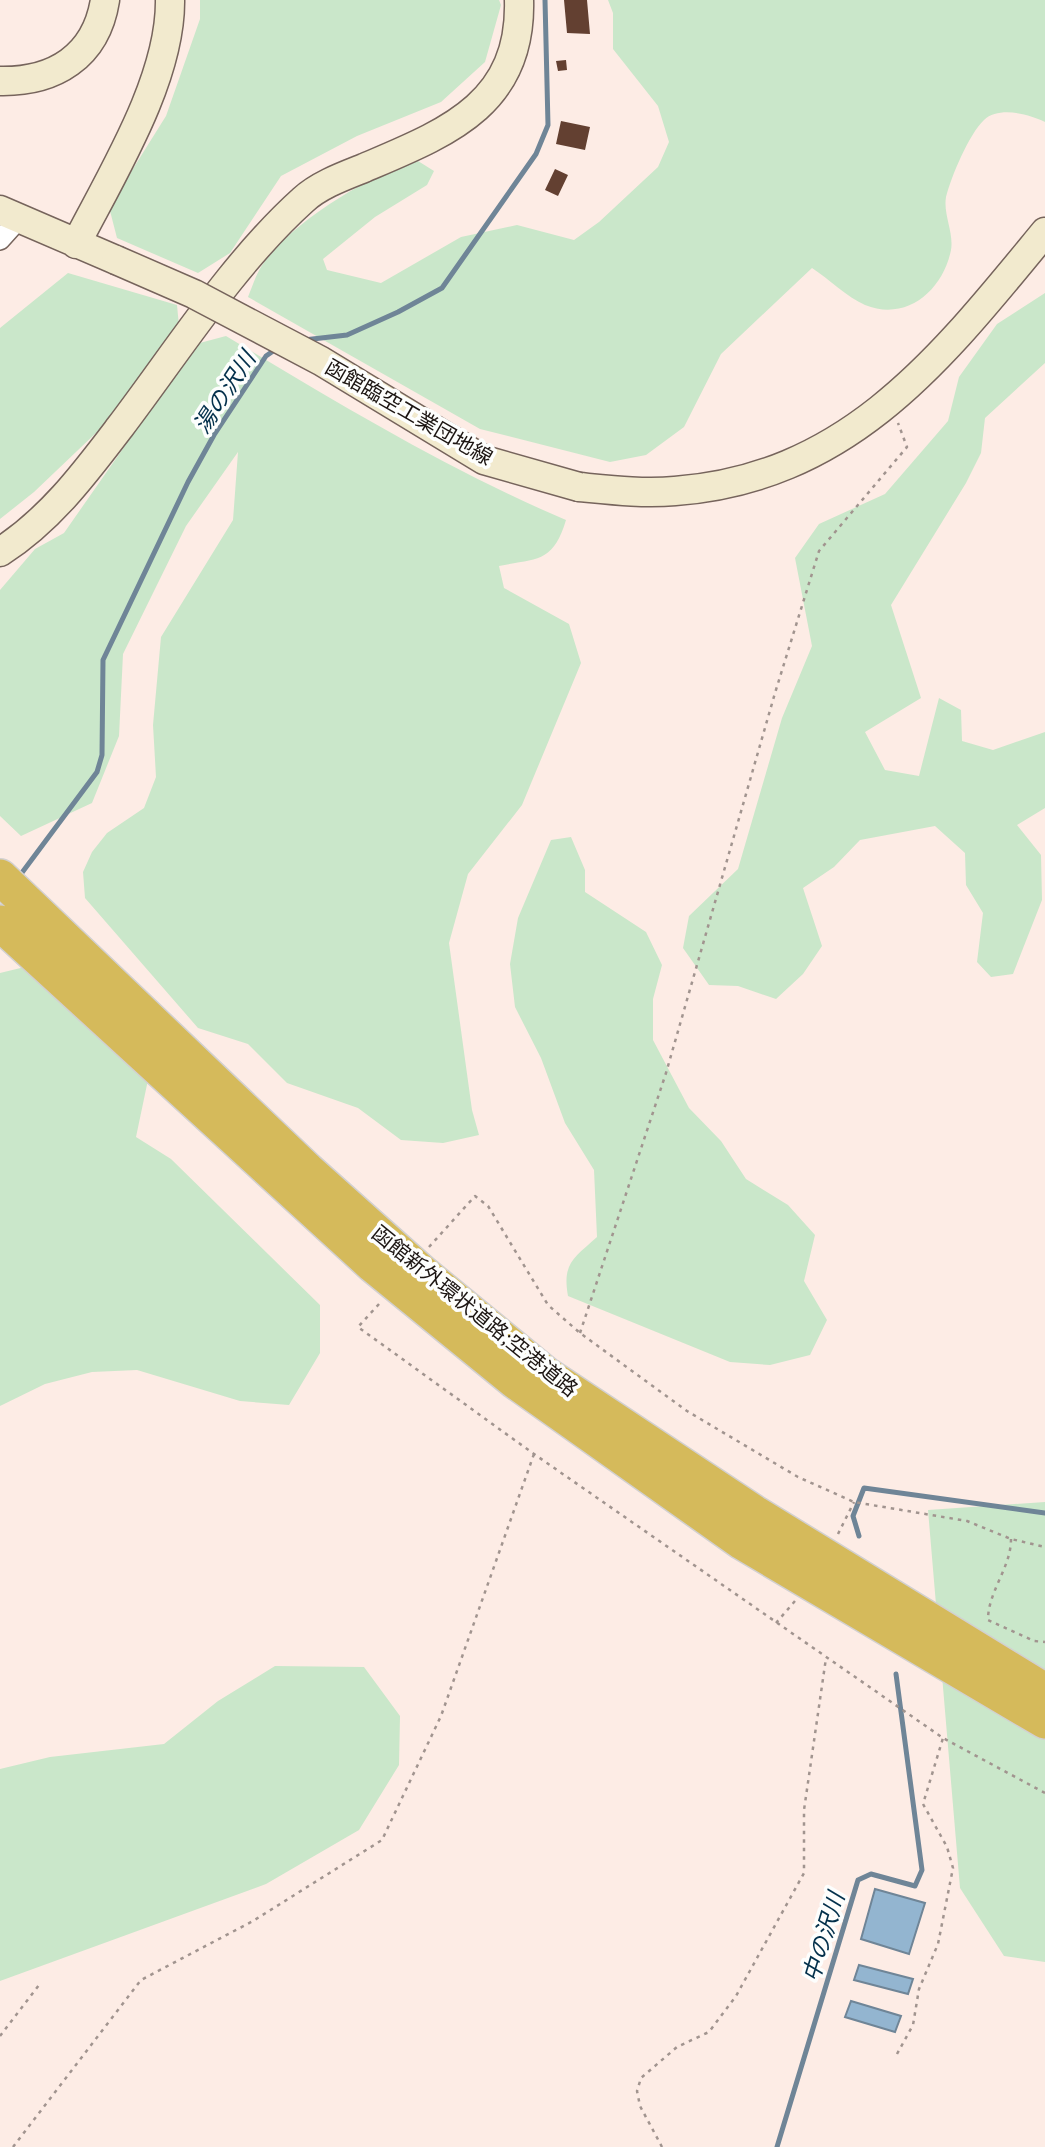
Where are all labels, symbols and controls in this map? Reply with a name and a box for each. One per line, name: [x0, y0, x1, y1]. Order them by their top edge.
water label: 湯の沢川: [187, 343, 263, 438]
street label: 函館臨空工業団地線: [320, 353, 498, 471]
street label: 函館新外環状道路;空港道路: [366, 1220, 584, 1402]
water label: 中の沢川: [796, 1886, 851, 1985]

